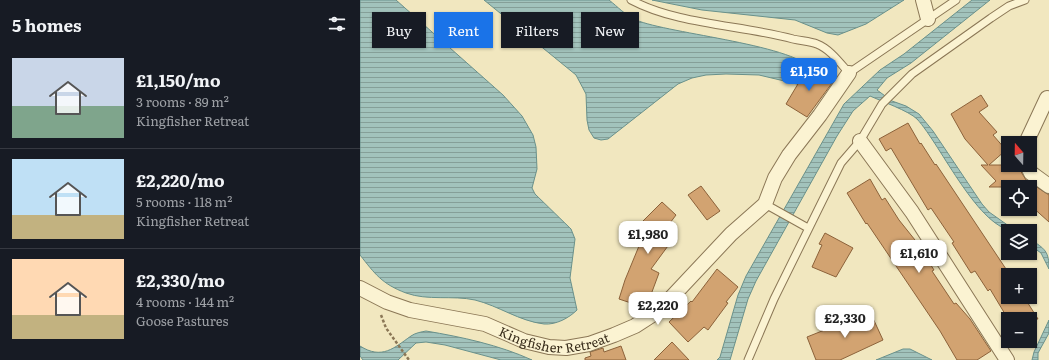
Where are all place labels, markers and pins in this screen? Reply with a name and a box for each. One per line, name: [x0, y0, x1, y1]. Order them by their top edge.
pin: £1,150: [776, 58, 842, 92]
pin: £1,980: [615, 221, 681, 255]
pin: £1,610: [886, 240, 952, 274]
pin: £2,220: [625, 292, 691, 326]
pin: £2,330: [812, 305, 878, 339]

